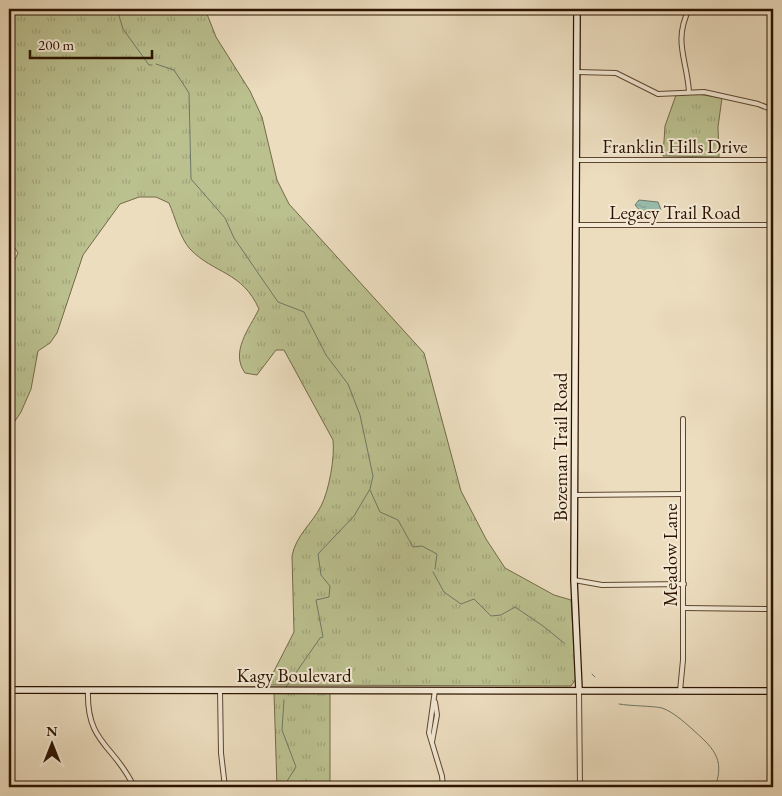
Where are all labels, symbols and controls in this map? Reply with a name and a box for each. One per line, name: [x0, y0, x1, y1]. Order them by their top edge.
scale bar: [30, 28, 152, 60]
text: 200 m: [38, 35, 75, 54]
street label: Franklin Hills Drive: [602, 134, 748, 159]
street label: Legacy Trail Road: [609, 200, 741, 225]
street label: Bozeman Trail Road: [548, 372, 573, 521]
street label: Meadow Lane: [658, 503, 683, 607]
street label: Kagy Boulevard: [236, 663, 352, 688]
north arrow: [28, 718, 78, 768]
text: N: [46, 722, 58, 740]

